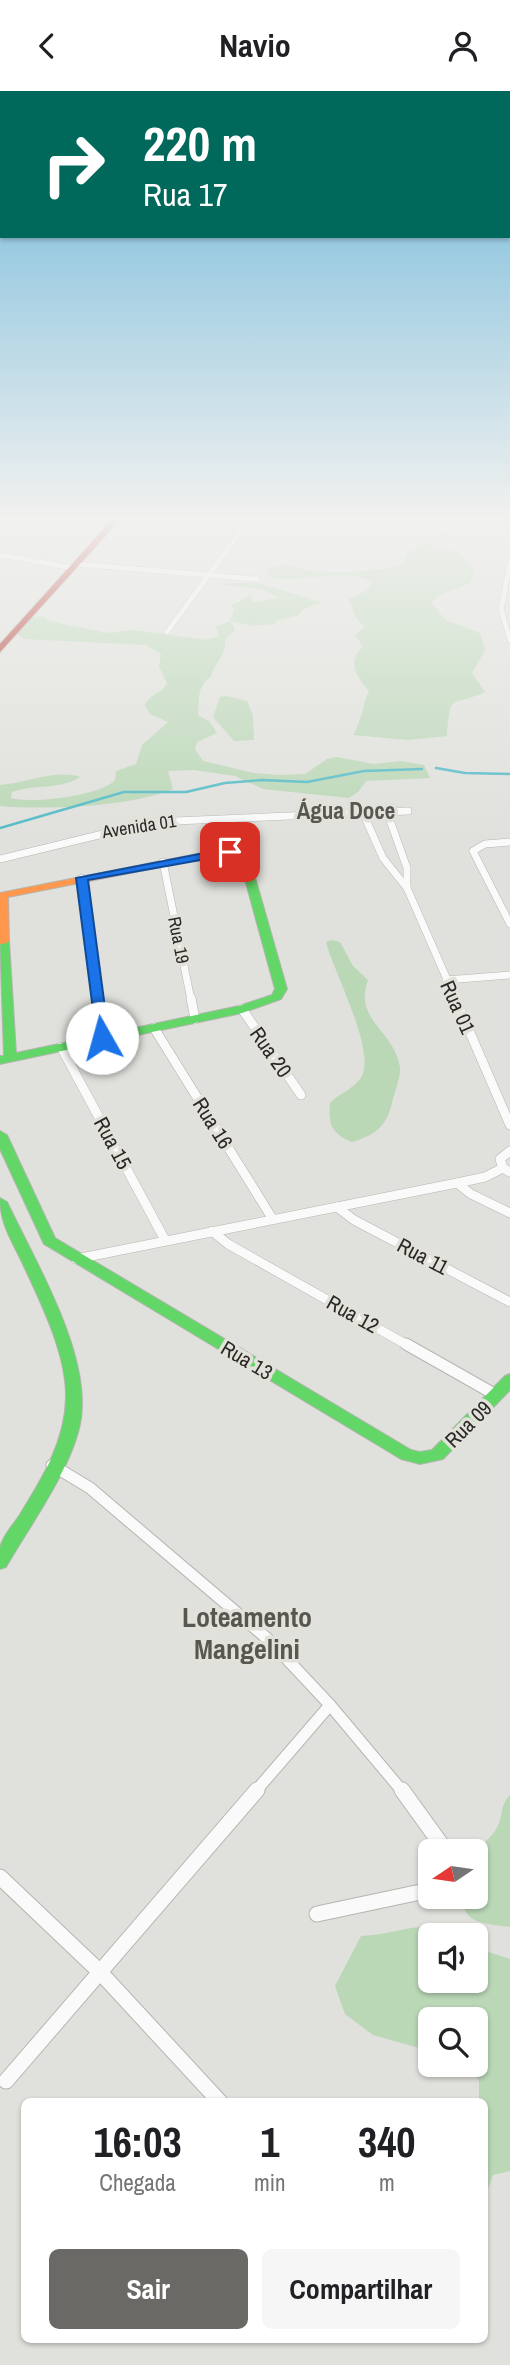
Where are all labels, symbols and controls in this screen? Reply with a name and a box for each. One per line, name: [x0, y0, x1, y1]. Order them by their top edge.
text: Navio: [219, 24, 291, 67]
icon: back: [28, 27, 66, 65]
icon: person: [444, 27, 482, 65]
text: 220 m: [143, 110, 257, 176]
icon: right: [28, 119, 119, 210]
text: Rua 17: [143, 173, 228, 216]
district label: Água Doce: [297, 795, 395, 826]
street label: Avenida 01: [99, 808, 178, 844]
pin: [200, 822, 260, 882]
icon: arrive: [211, 833, 249, 871]
street label: Rua 19: [162, 914, 196, 966]
street label: Rua 01: [433, 976, 483, 1039]
position arrow: [65, 1001, 139, 1075]
street label: Rua 20: [243, 1021, 299, 1083]
street label: Rua 16: [186, 1092, 240, 1154]
street label: Rua 15: [87, 1112, 139, 1174]
street label: Rua 11: [392, 1230, 454, 1282]
street label: Rua 12: [322, 1288, 384, 1340]
street label: Rua 13: [216, 1333, 278, 1387]
street label: Rua 09: [438, 1394, 498, 1454]
district label: Loteamento Mangelini: [182, 1598, 312, 1668]
north arrow: [418, 1839, 488, 1909]
map controls: [418, 1839, 488, 2077]
button: sound: [418, 1923, 488, 1993]
button: search: [418, 2007, 488, 2077]
text: 16:03: [94, 2114, 182, 2170]
text: 1: [260, 2114, 279, 2170]
text: 340: [358, 2114, 416, 2170]
text: Chegada: [99, 2167, 176, 2198]
text: min: [254, 2167, 286, 2198]
text: m: [379, 2167, 395, 2198]
button: Sair: [49, 2249, 248, 2329]
button: Compartilhar: [262, 2249, 460, 2329]

